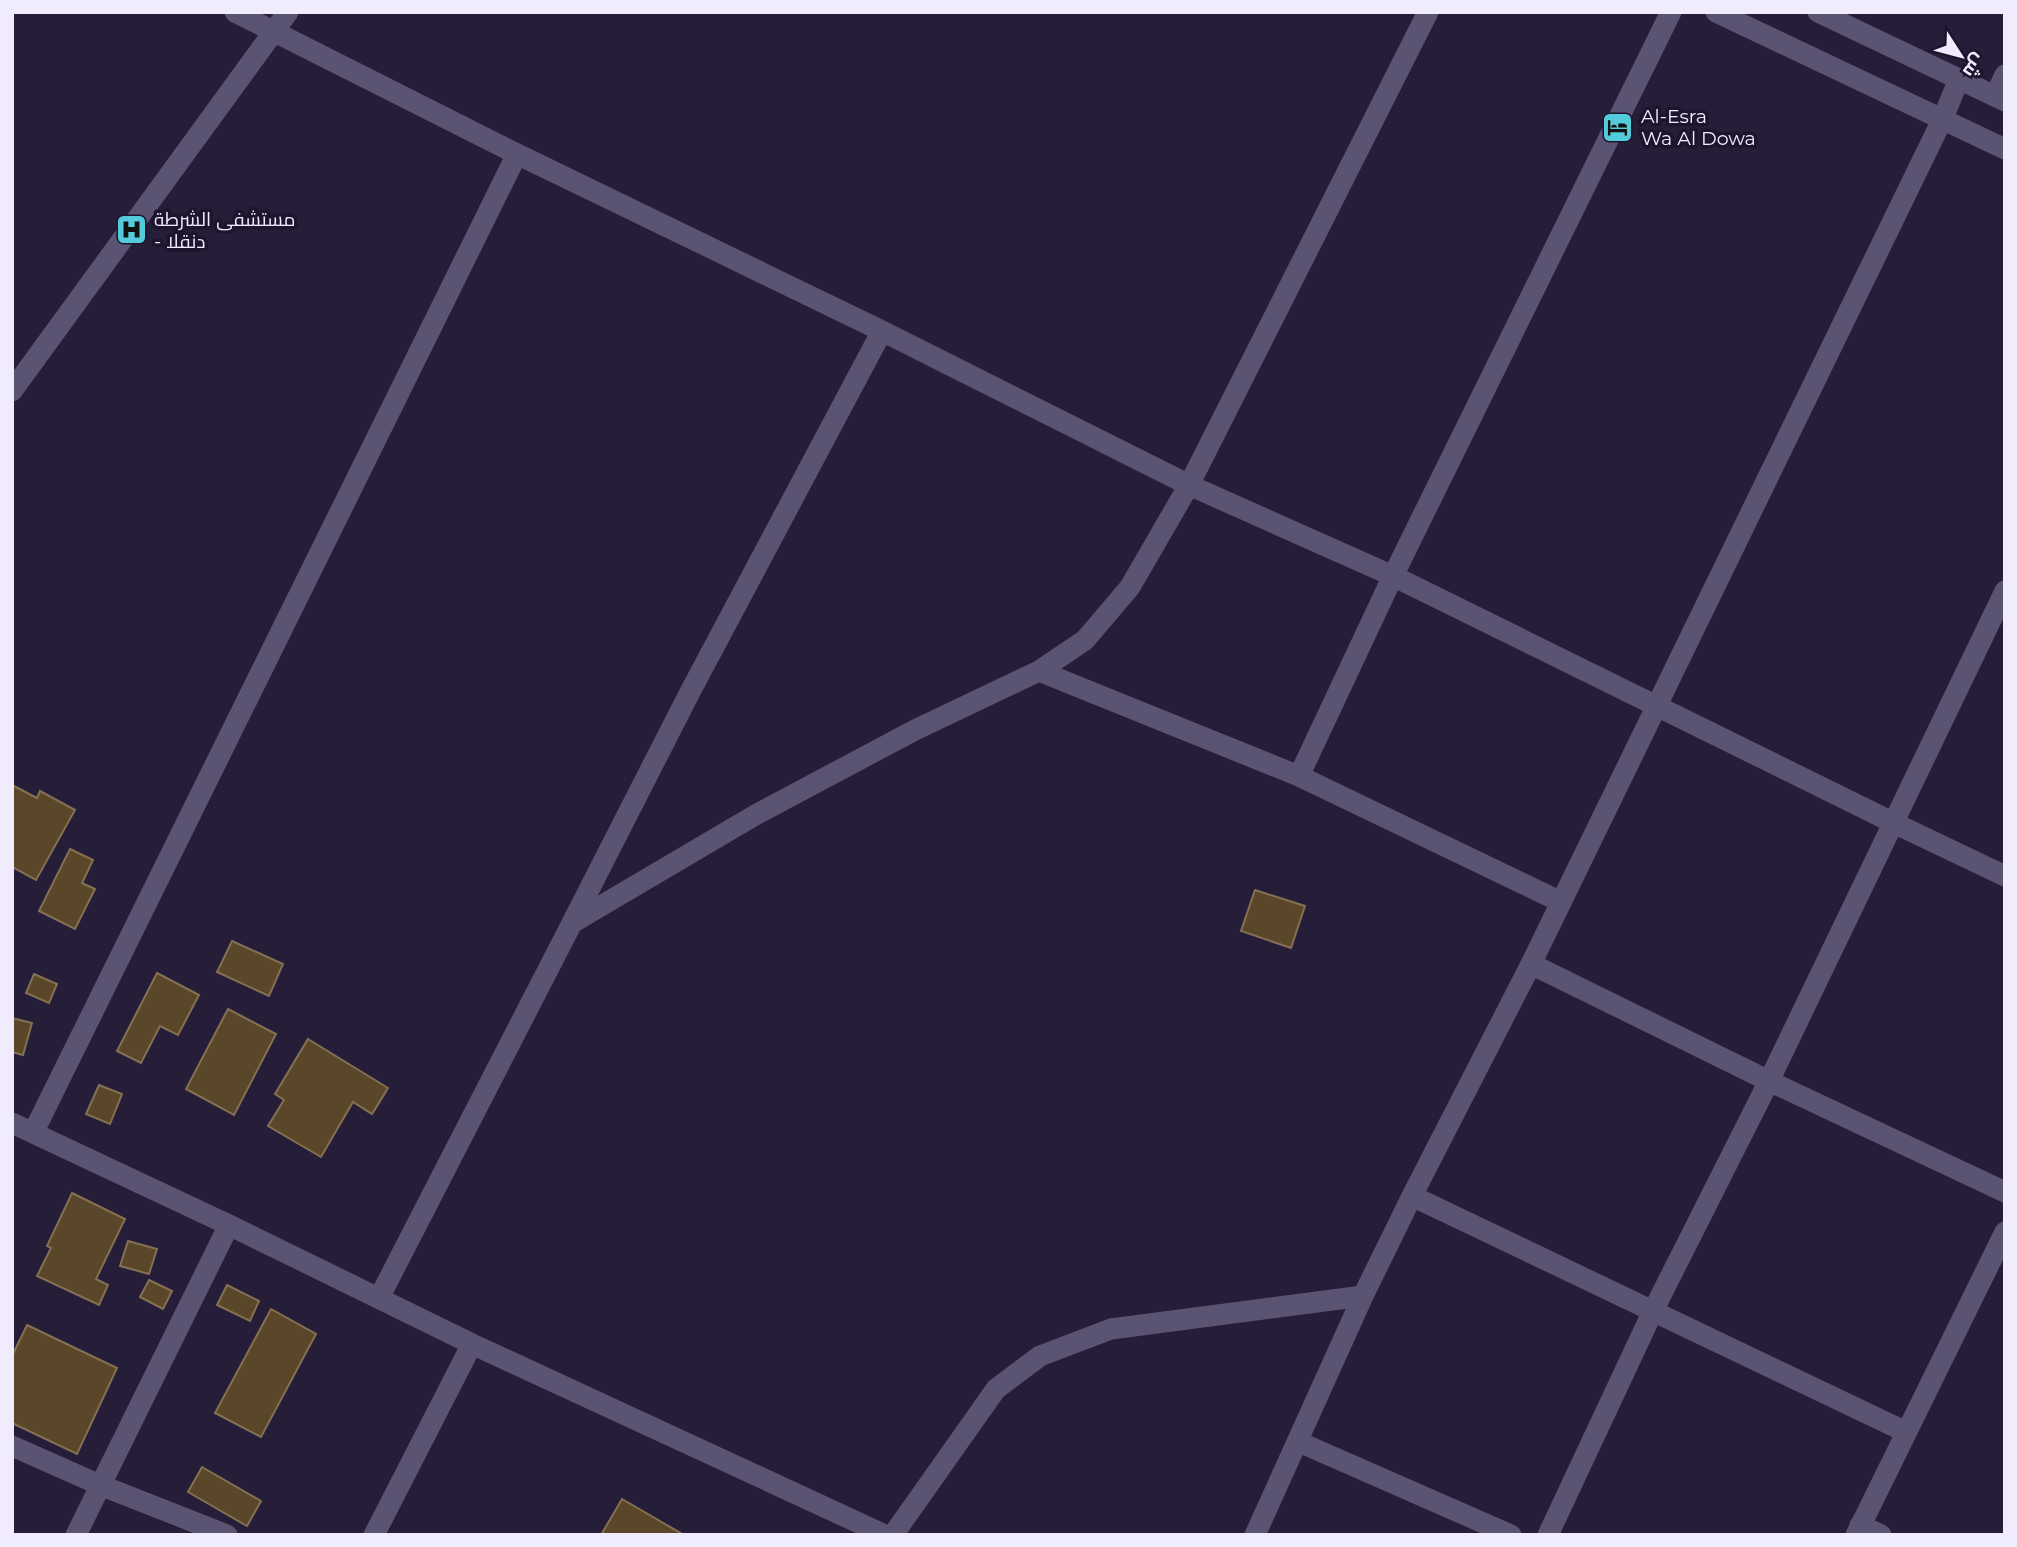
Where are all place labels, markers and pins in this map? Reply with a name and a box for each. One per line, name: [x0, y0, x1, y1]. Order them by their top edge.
place label: Al-Esra Wa Al Dowa: [1641, 105, 1756, 150]
hotel icon: Al-Esra Wa Al Dowa: [1601, 110, 1635, 144]
place label: مستشفى الشرطة - دنقلا: [154, 208, 296, 253]
hospital icon: مستشفى الشرطة - دنقلا: [114, 213, 148, 247]

